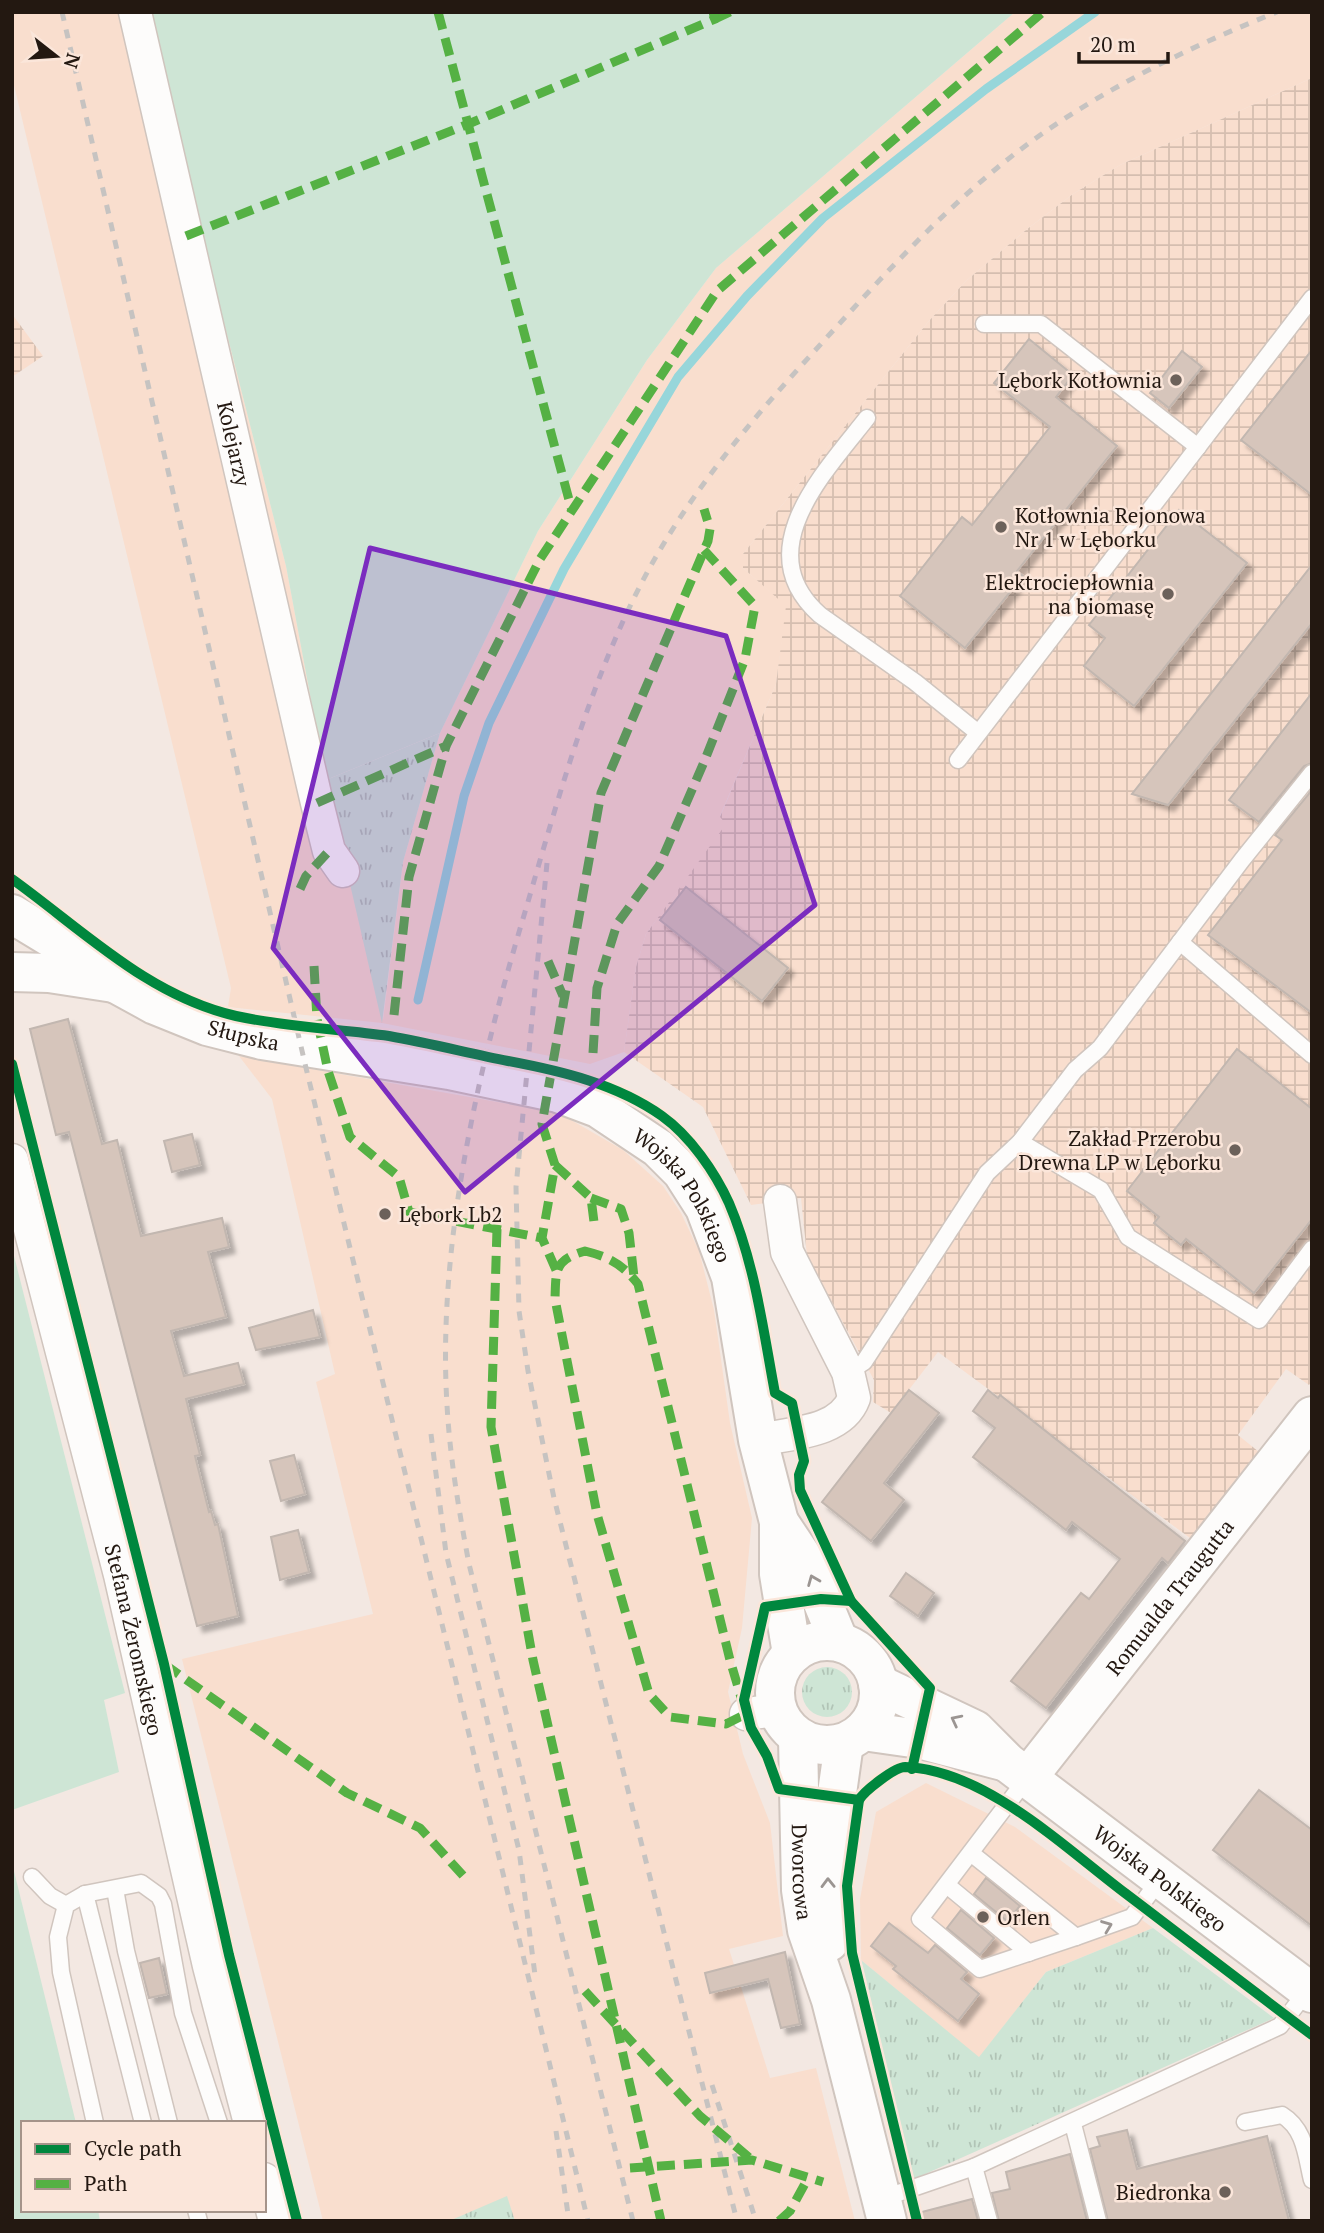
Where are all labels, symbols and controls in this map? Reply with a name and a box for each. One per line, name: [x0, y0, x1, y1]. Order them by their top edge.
north arrow: [21, 21, 91, 91]
scale bar: [1079, 21, 1168, 65]
text: 20 m: [1090, 30, 1136, 58]
text: N: [59, 51, 87, 72]
place label: Lębork Kotłownia: [998, 366, 1162, 394]
marker: Lębork Kotłownia: [1168, 372, 1184, 388]
street label: Kolejarzy: [211, 398, 258, 489]
place label: Kotłownia Rejonowa Nr 1 w Lęborku: [1015, 501, 1206, 553]
marker: Kotłownia Rejonowa Nr 1 w Lęborku: [993, 519, 1009, 535]
place label: Elektrociepłownia na biomasę: [985, 568, 1154, 620]
marker: Elektrociepłownia na biomasę: [1160, 586, 1176, 602]
street label: Słupska: [205, 1013, 282, 1057]
street label: Wojska Polskiego: [628, 1121, 738, 1266]
place label: Zakład Przerobu Drewna LP w Lęborku: [1018, 1124, 1221, 1176]
marker: Zakład Przerobu Drewna LP w Lęborku: [1227, 1142, 1243, 1158]
place label: Lębork Lb2: [399, 1200, 502, 1228]
marker: Lębork Lb2: [377, 1206, 393, 1222]
street label: Romualda Traugutta: [1099, 1513, 1240, 1681]
street label: Stefana Żeromskiego: [98, 1541, 170, 1738]
one-way arrow: [808, 1575, 822, 1587]
one-way arrow: [951, 1714, 963, 1728]
street label: Wojska Polskiego: [1088, 1819, 1233, 1938]
street label: Dworcowa: [786, 1824, 819, 1922]
one-way arrow: [820, 1877, 836, 1888]
place label: Orlen: [997, 1903, 1050, 1931]
marker: Orlen: [975, 1909, 991, 1925]
one-way arrow: [1101, 1920, 1113, 1934]
legend: [21, 2121, 266, 2212]
text: Cycle path: [84, 2134, 182, 2162]
text: Path: [84, 2169, 127, 2197]
place label: Biedronka: [1116, 2178, 1211, 2206]
marker: Biedronka: [1217, 2184, 1233, 2200]

